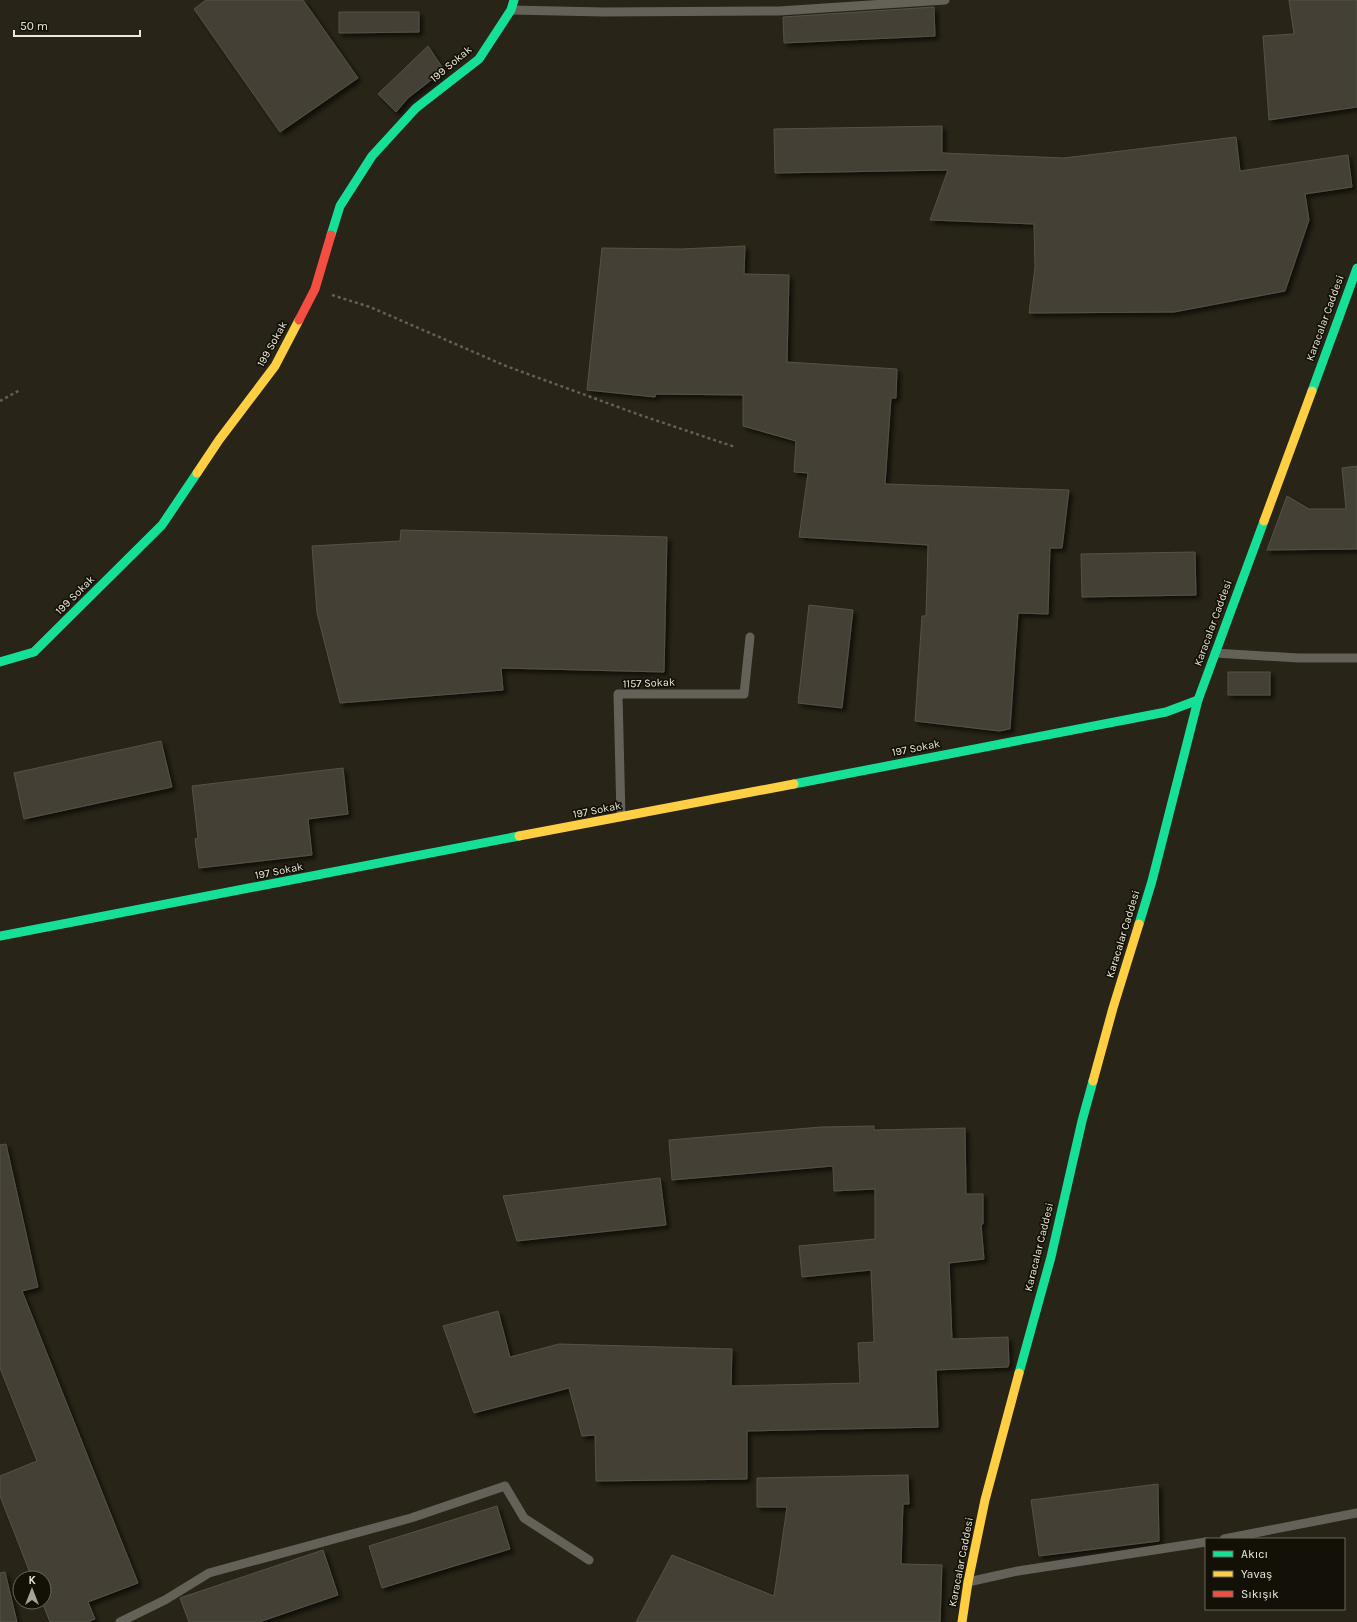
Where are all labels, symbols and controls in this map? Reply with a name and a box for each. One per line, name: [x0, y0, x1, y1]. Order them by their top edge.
scale bar: [14, 12, 140, 38]
text: 50 m: [20, 19, 48, 33]
street label: 199 Sokak: [428, 43, 474, 85]
street label: Karacalar Caddesi: [1303, 273, 1347, 363]
street label: 199 Sokak: [254, 319, 290, 369]
street label: 199 Sokak: [53, 573, 97, 617]
street label: Karacalar Caddesi: [1191, 578, 1235, 668]
street label: 1157 Sokak: [623, 676, 675, 690]
street label: 197 Sokak: [891, 737, 941, 759]
street label: 197 Sokak: [572, 799, 622, 821]
street label: 197 Sokak: [254, 860, 304, 882]
street label: Karacalar Caddesi: [1104, 889, 1142, 979]
street label: Karacalar Caddesi: [1022, 1201, 1056, 1293]
street label: Karacalar Caddesi: [946, 1516, 976, 1608]
legend: [1205, 1538, 1345, 1610]
text: Akıcı: [1241, 1547, 1268, 1561]
text: Yavaş: [1241, 1567, 1272, 1581]
north arrow: [12, 1570, 52, 1610]
text: K: [28, 1574, 36, 1587]
text: Sıkışık: [1241, 1587, 1279, 1601]

